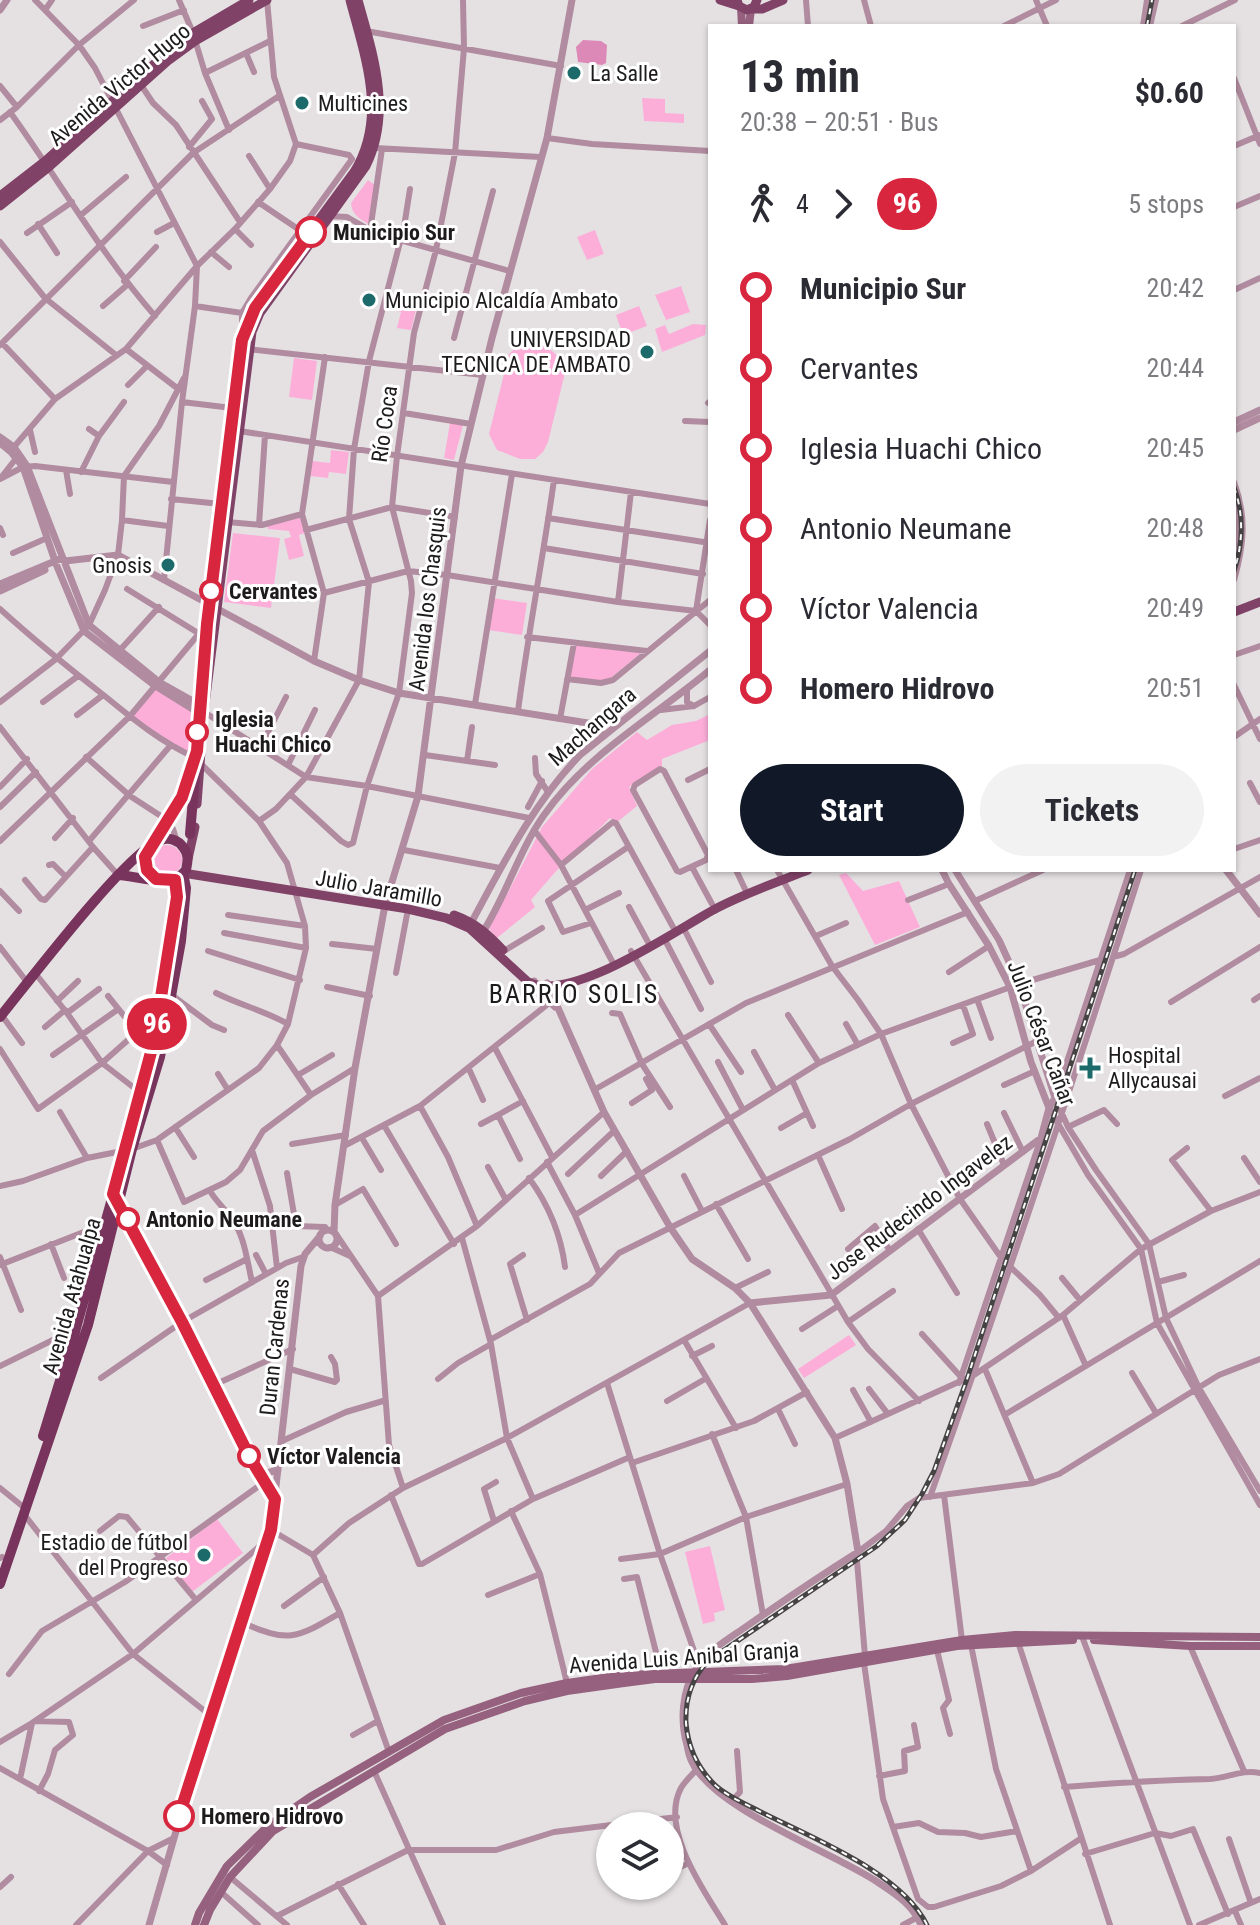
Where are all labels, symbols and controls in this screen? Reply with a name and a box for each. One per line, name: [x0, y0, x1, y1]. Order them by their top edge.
street label: Avenida Victor Hugo: [44, 18, 195, 151]
text: 13 min: [740, 51, 860, 103]
place label: La Salle: [590, 61, 658, 86]
marker: La Salle: [565, 64, 583, 82]
text: $0.60: [1135, 75, 1204, 110]
place label: Multicines: [318, 91, 408, 116]
marker: Multicines: [293, 94, 311, 112]
text: 20:38 – 20:51 · Bus: [740, 107, 939, 137]
icon: walk: [740, 182, 784, 226]
icon: forward: [821, 182, 865, 226]
text: 96: [893, 187, 921, 220]
text: 4: [796, 189, 809, 219]
text: 5 stops: [1128, 189, 1204, 219]
marker: Municipio Sur: [296, 217, 326, 247]
place label: Municipio Sur: [333, 220, 455, 245]
text: Municipio Sur: [800, 271, 966, 306]
text: 20:42: [1147, 273, 1204, 303]
place label: Municipio Alcaldía Ambato: [385, 288, 618, 313]
marker: Municipio Alcaldía Ambato: [360, 291, 378, 309]
place label: UNIVERSIDAD TECNICA DE AMBATO: [441, 327, 631, 377]
marker: UNIVERSIDAD TECNICA DE AMBATO: [638, 343, 656, 361]
text: Cervantes: [800, 351, 919, 386]
text: 20:44: [1147, 353, 1204, 383]
street label: Río Coca: [367, 384, 402, 464]
text: Iglesia Huachi Chico: [800, 431, 1042, 466]
text: 20:45: [1147, 433, 1204, 463]
street label: Avenida los Chasquis: [404, 505, 451, 693]
text: Antonio Neumane: [800, 511, 1012, 546]
text: 20:48: [1147, 513, 1204, 543]
place label: Gnosis: [92, 553, 152, 578]
marker: Gnosis: [159, 556, 177, 574]
place label: Cervantes: [229, 579, 318, 604]
marker: Cervantes: [200, 580, 222, 602]
text: Víctor Valencia: [800, 591, 979, 626]
text: 20:49: [1147, 593, 1204, 623]
text: Homero Hidrovo: [800, 671, 994, 706]
text: 20:51: [1147, 673, 1204, 703]
street label: Machangara: [544, 682, 641, 771]
place label: Iglesia Huachi Chico: [215, 707, 331, 757]
marker: Iglesia Huachi Chico: [186, 721, 208, 743]
button: Start: [740, 764, 964, 856]
button: Tickets: [980, 764, 1204, 856]
street label: Julio Jaramillo: [314, 865, 444, 912]
street label: Julio César Cañar: [1002, 957, 1081, 1110]
district label: BARRIO SOLIS: [489, 979, 659, 1009]
line badge: 96: [121, 998, 193, 1050]
text: 96: [143, 1007, 171, 1040]
place label: Hospital Allycausai: [1108, 1043, 1197, 1093]
marker: Hospital Allycausai: [1079, 1057, 1101, 1079]
street label: Jose Rudecindo Ingavelez: [822, 1130, 1017, 1285]
place label: Antonio Neumane: [146, 1207, 302, 1232]
marker: Antonio Neumane: [117, 1208, 139, 1230]
street label: Avenida Atahualpa: [37, 1215, 106, 1377]
street label: Duran Cardenas: [255, 1277, 294, 1417]
place label: Víctor Valencia: [267, 1444, 401, 1469]
marker: Víctor Valencia: [238, 1445, 260, 1467]
place label: Estadio de fútbol del Progreso: [41, 1530, 188, 1580]
marker: Estadio de fútbol del Progreso: [195, 1546, 213, 1564]
street label: Avenida Luis Anibal Granja: [568, 1637, 800, 1678]
marker: Homero Hidrovo: [164, 1801, 194, 1831]
place label: Homero Hidrovo: [201, 1804, 344, 1829]
map controls: [596, 1812, 684, 1900]
button: layers: [596, 1812, 684, 1900]

